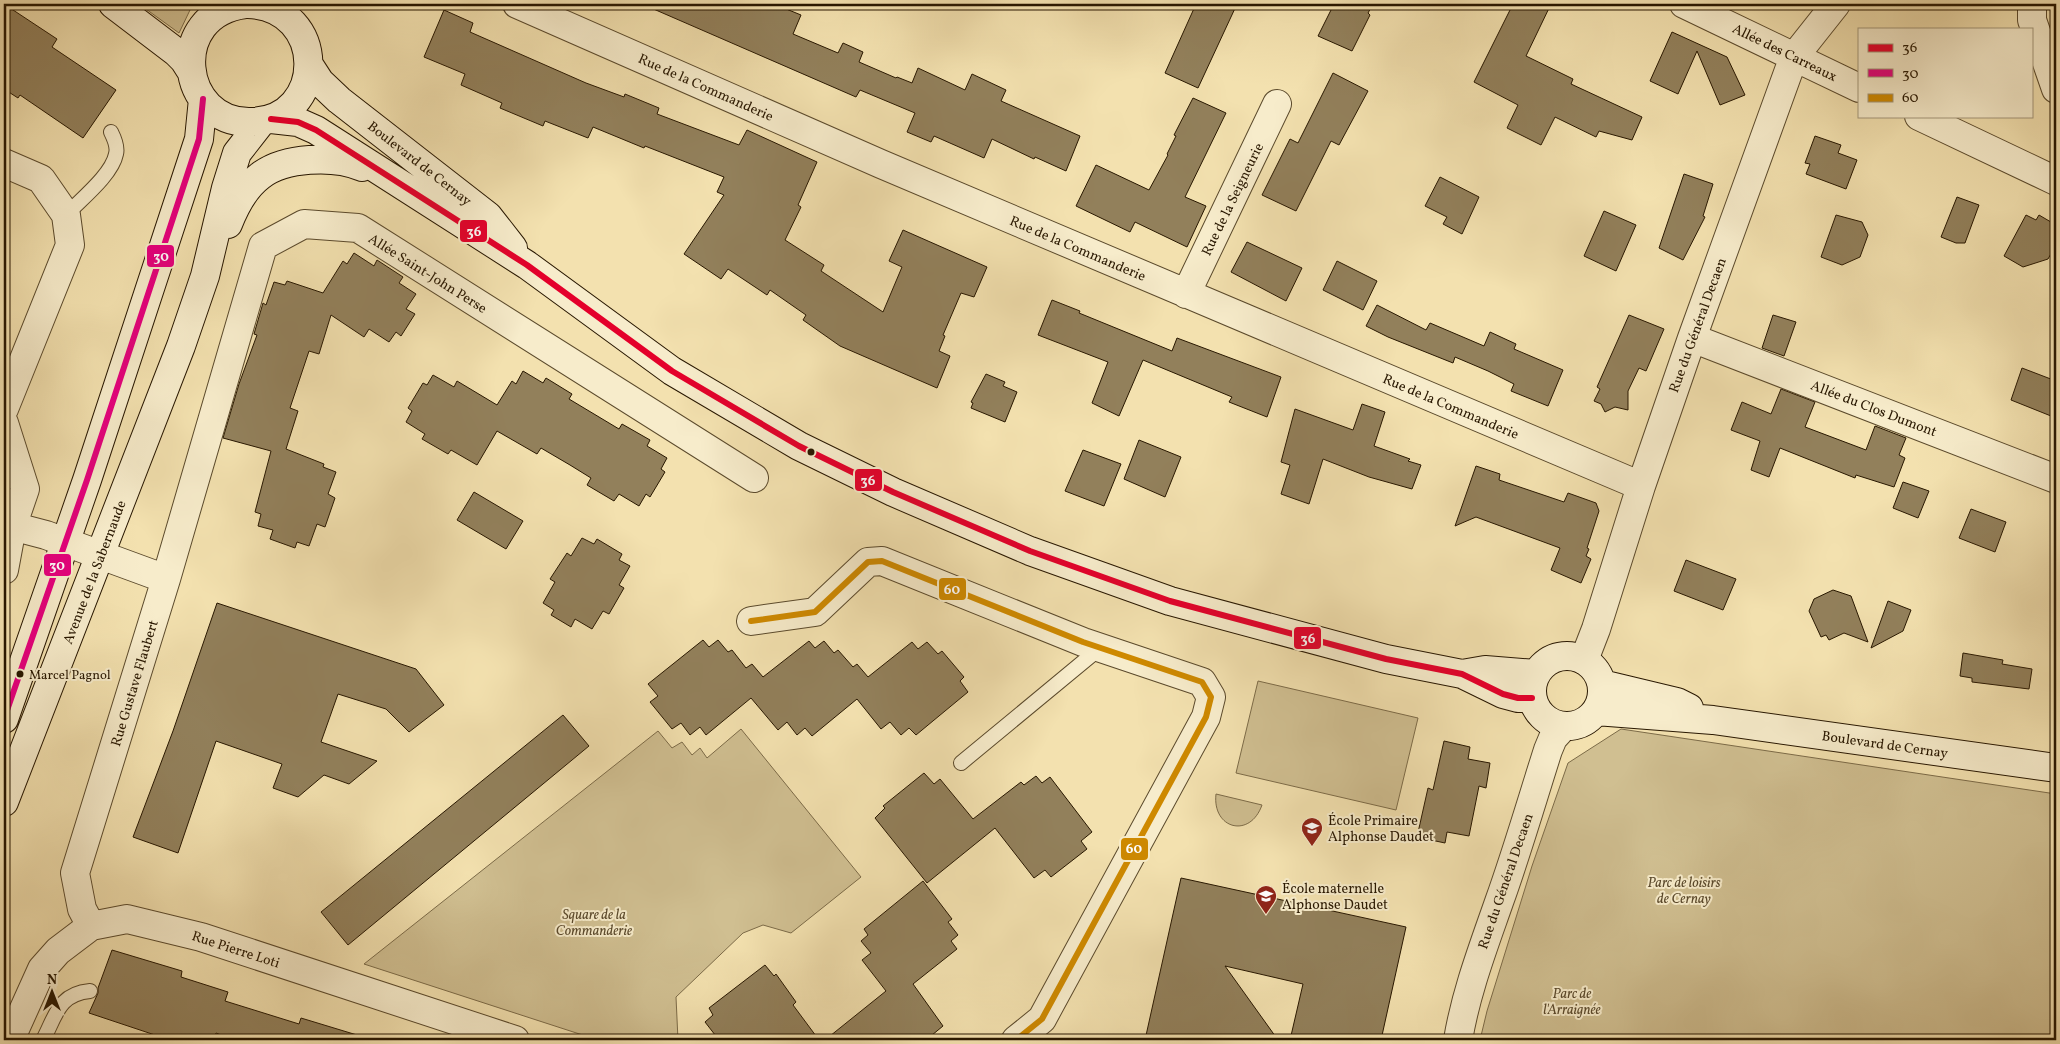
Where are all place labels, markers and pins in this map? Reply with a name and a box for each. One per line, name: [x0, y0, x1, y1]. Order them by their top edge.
unlabelled marker: [806, 447, 816, 457]
place label: Marcel Pagnol: [29, 667, 111, 685]
marker: Marcel Pagnol: [15, 669, 25, 679]
place label: École Primaire Alphonse Daudet: [1328, 812, 1434, 847]
school or university icon: École Primaire Alphonse Daudet: [1300, 816, 1324, 847]
place label: École maternelle Alphonse Daudet: [1282, 880, 1388, 915]
school or university icon: École maternelle Alphonse Daudet: [1254, 884, 1278, 915]

